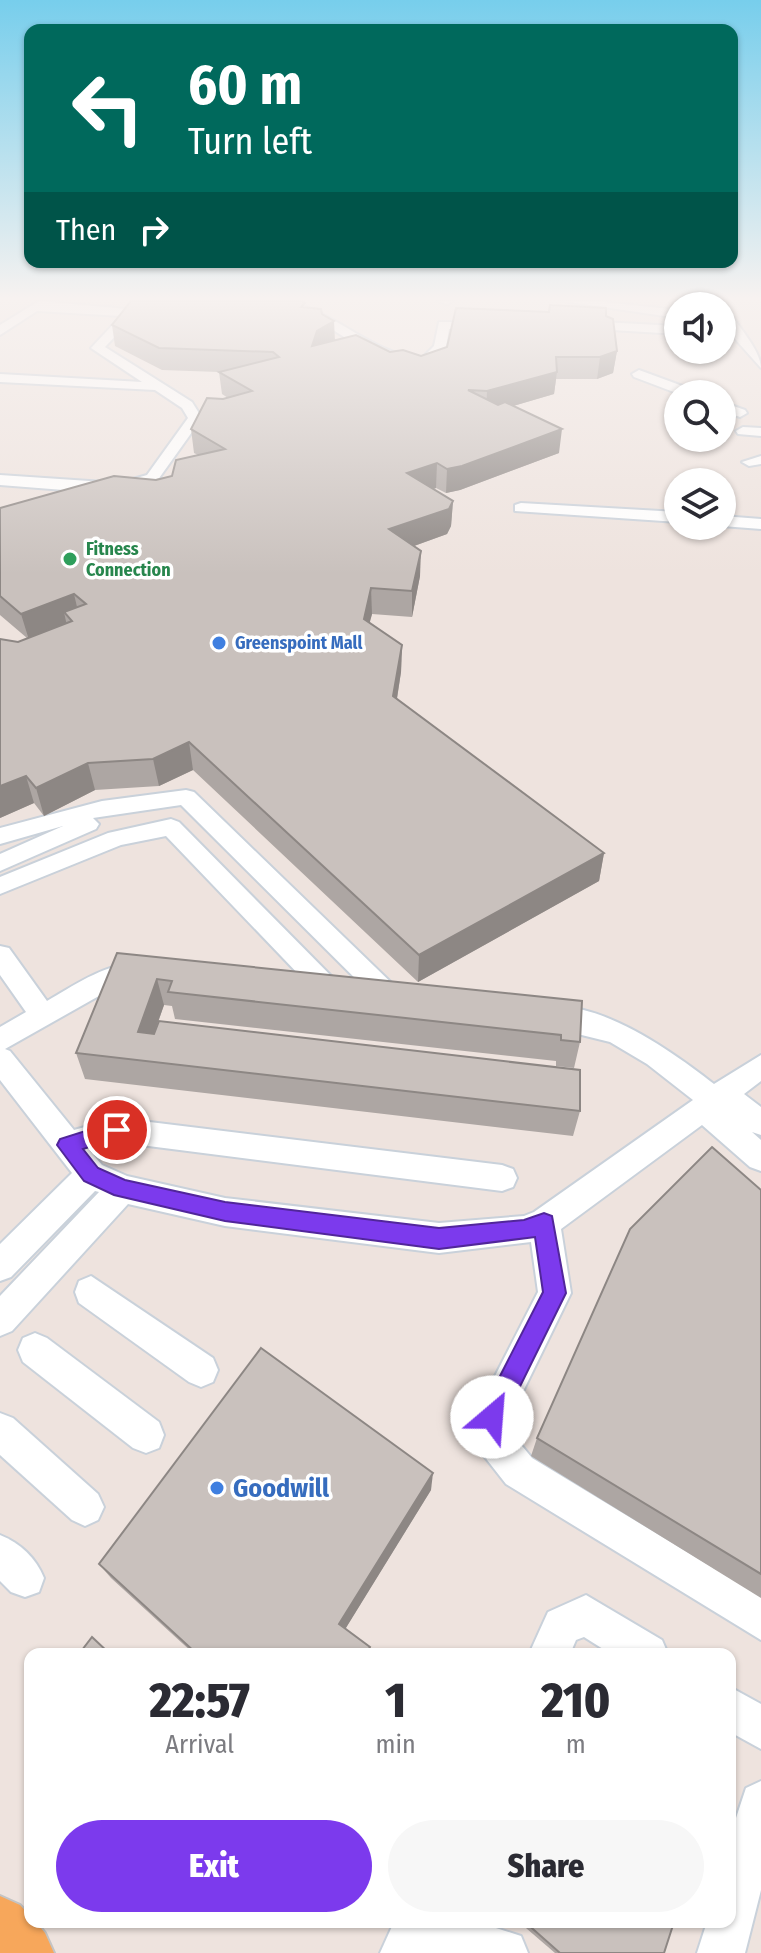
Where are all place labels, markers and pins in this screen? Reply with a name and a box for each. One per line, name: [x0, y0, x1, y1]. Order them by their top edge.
place label: Fitness Connection: [86, 538, 171, 581]
marker: Fitness Connection: [61, 550, 79, 568]
place label: Greenspoint Mall: [235, 632, 362, 654]
marker: Greenspoint Mall: [210, 634, 228, 652]
pin: [83, 1096, 151, 1164]
place label: Goodwill: [233, 1473, 330, 1504]
marker: Goodwill: [208, 1479, 226, 1497]

